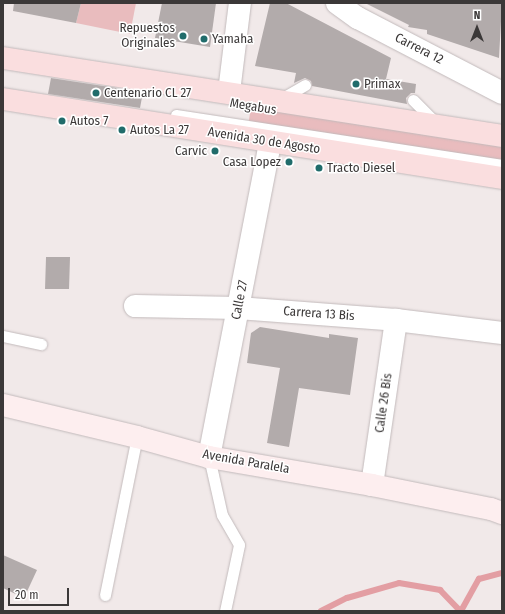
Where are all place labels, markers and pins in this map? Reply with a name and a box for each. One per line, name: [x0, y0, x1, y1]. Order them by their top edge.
place label: Repuestos Originales: [120, 21, 175, 52]
marker: Repuestos Originales: [178, 31, 188, 41]
place label: Yamaha: [212, 31, 253, 47]
marker: Yamaha: [199, 34, 209, 44]
place label: Primax: [364, 76, 400, 92]
marker: Primax: [351, 79, 361, 89]
place label: Centenario CL 27: [104, 85, 191, 101]
marker: Centenario CL 27: [91, 88, 101, 98]
place label: Autos 7: [70, 113, 108, 129]
marker: Autos 7: [57, 116, 67, 126]
place label: Autos La 27: [130, 122, 189, 138]
marker: Autos La 27: [117, 125, 127, 135]
place label: Carvic: [175, 143, 207, 159]
marker: Carvic: [210, 146, 220, 156]
place label: Casa Lopez: [223, 154, 281, 170]
marker: Casa Lopez: [284, 157, 294, 167]
place label: Tracto Diesel: [327, 160, 395, 176]
marker: Tracto Diesel: [314, 163, 324, 173]

